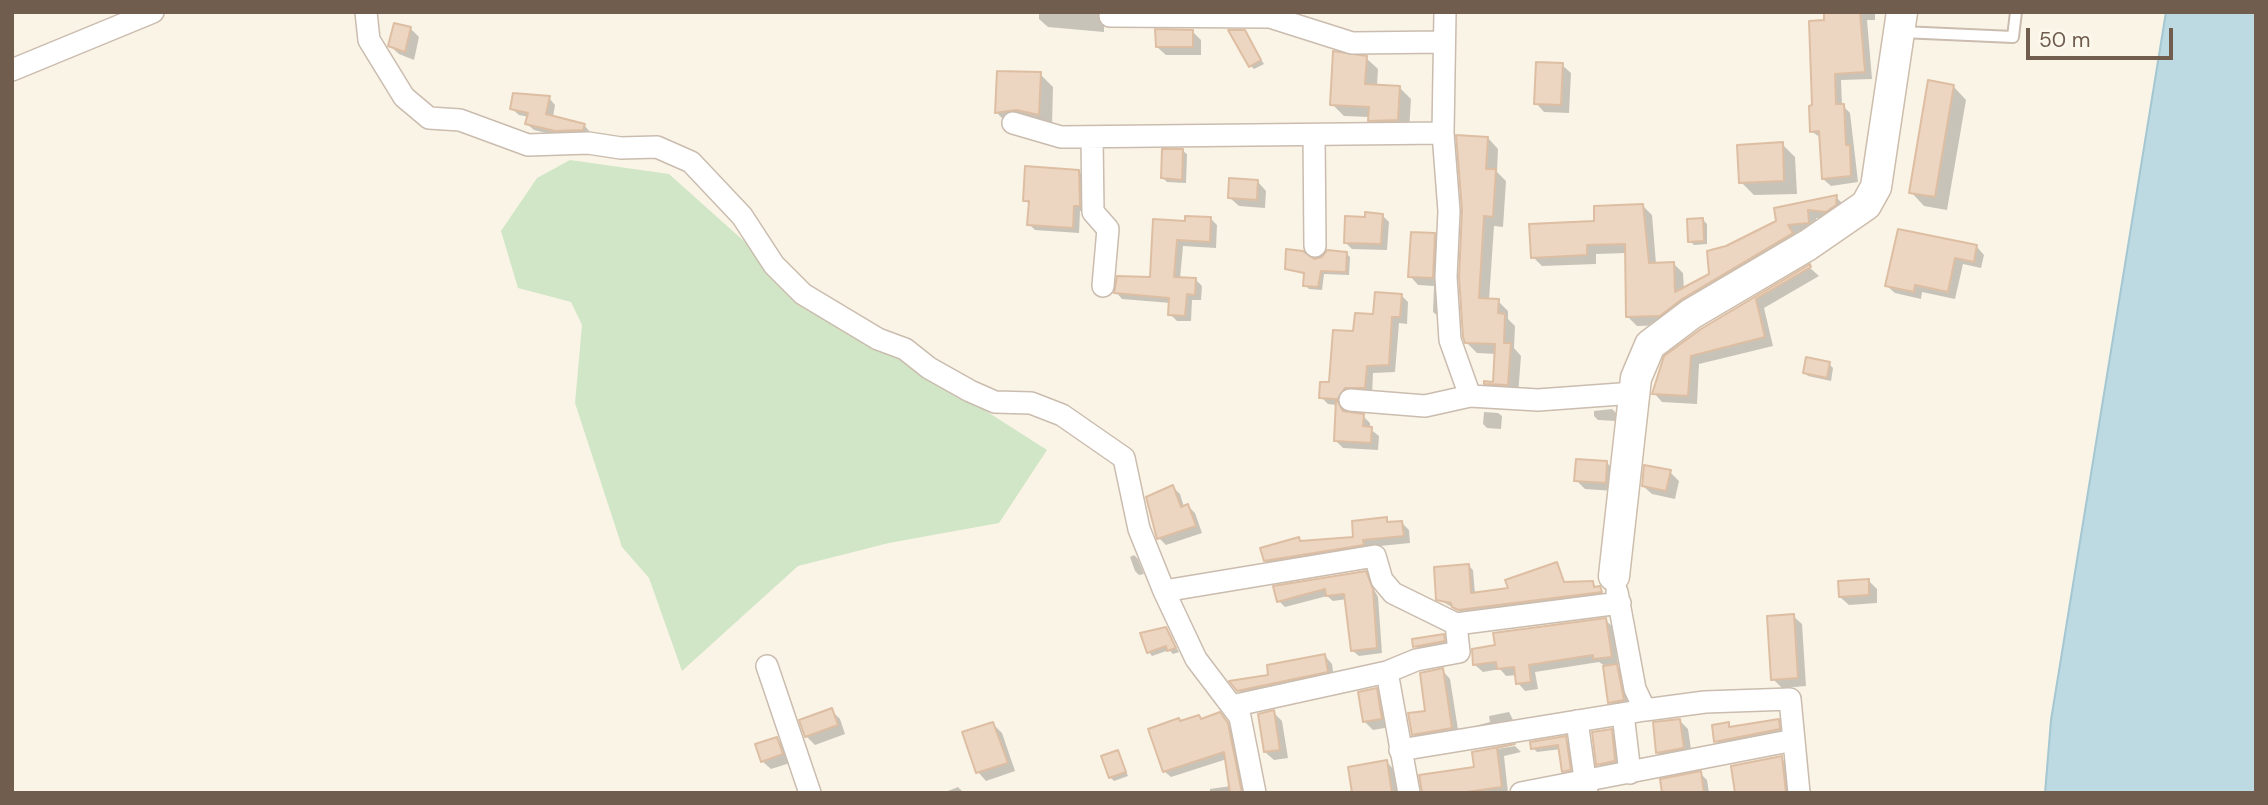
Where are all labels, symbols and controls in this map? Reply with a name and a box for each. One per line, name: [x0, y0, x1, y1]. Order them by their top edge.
scale bar: [2030, 14, 2177, 58]
text: 50 m: [2039, 26, 2090, 54]

